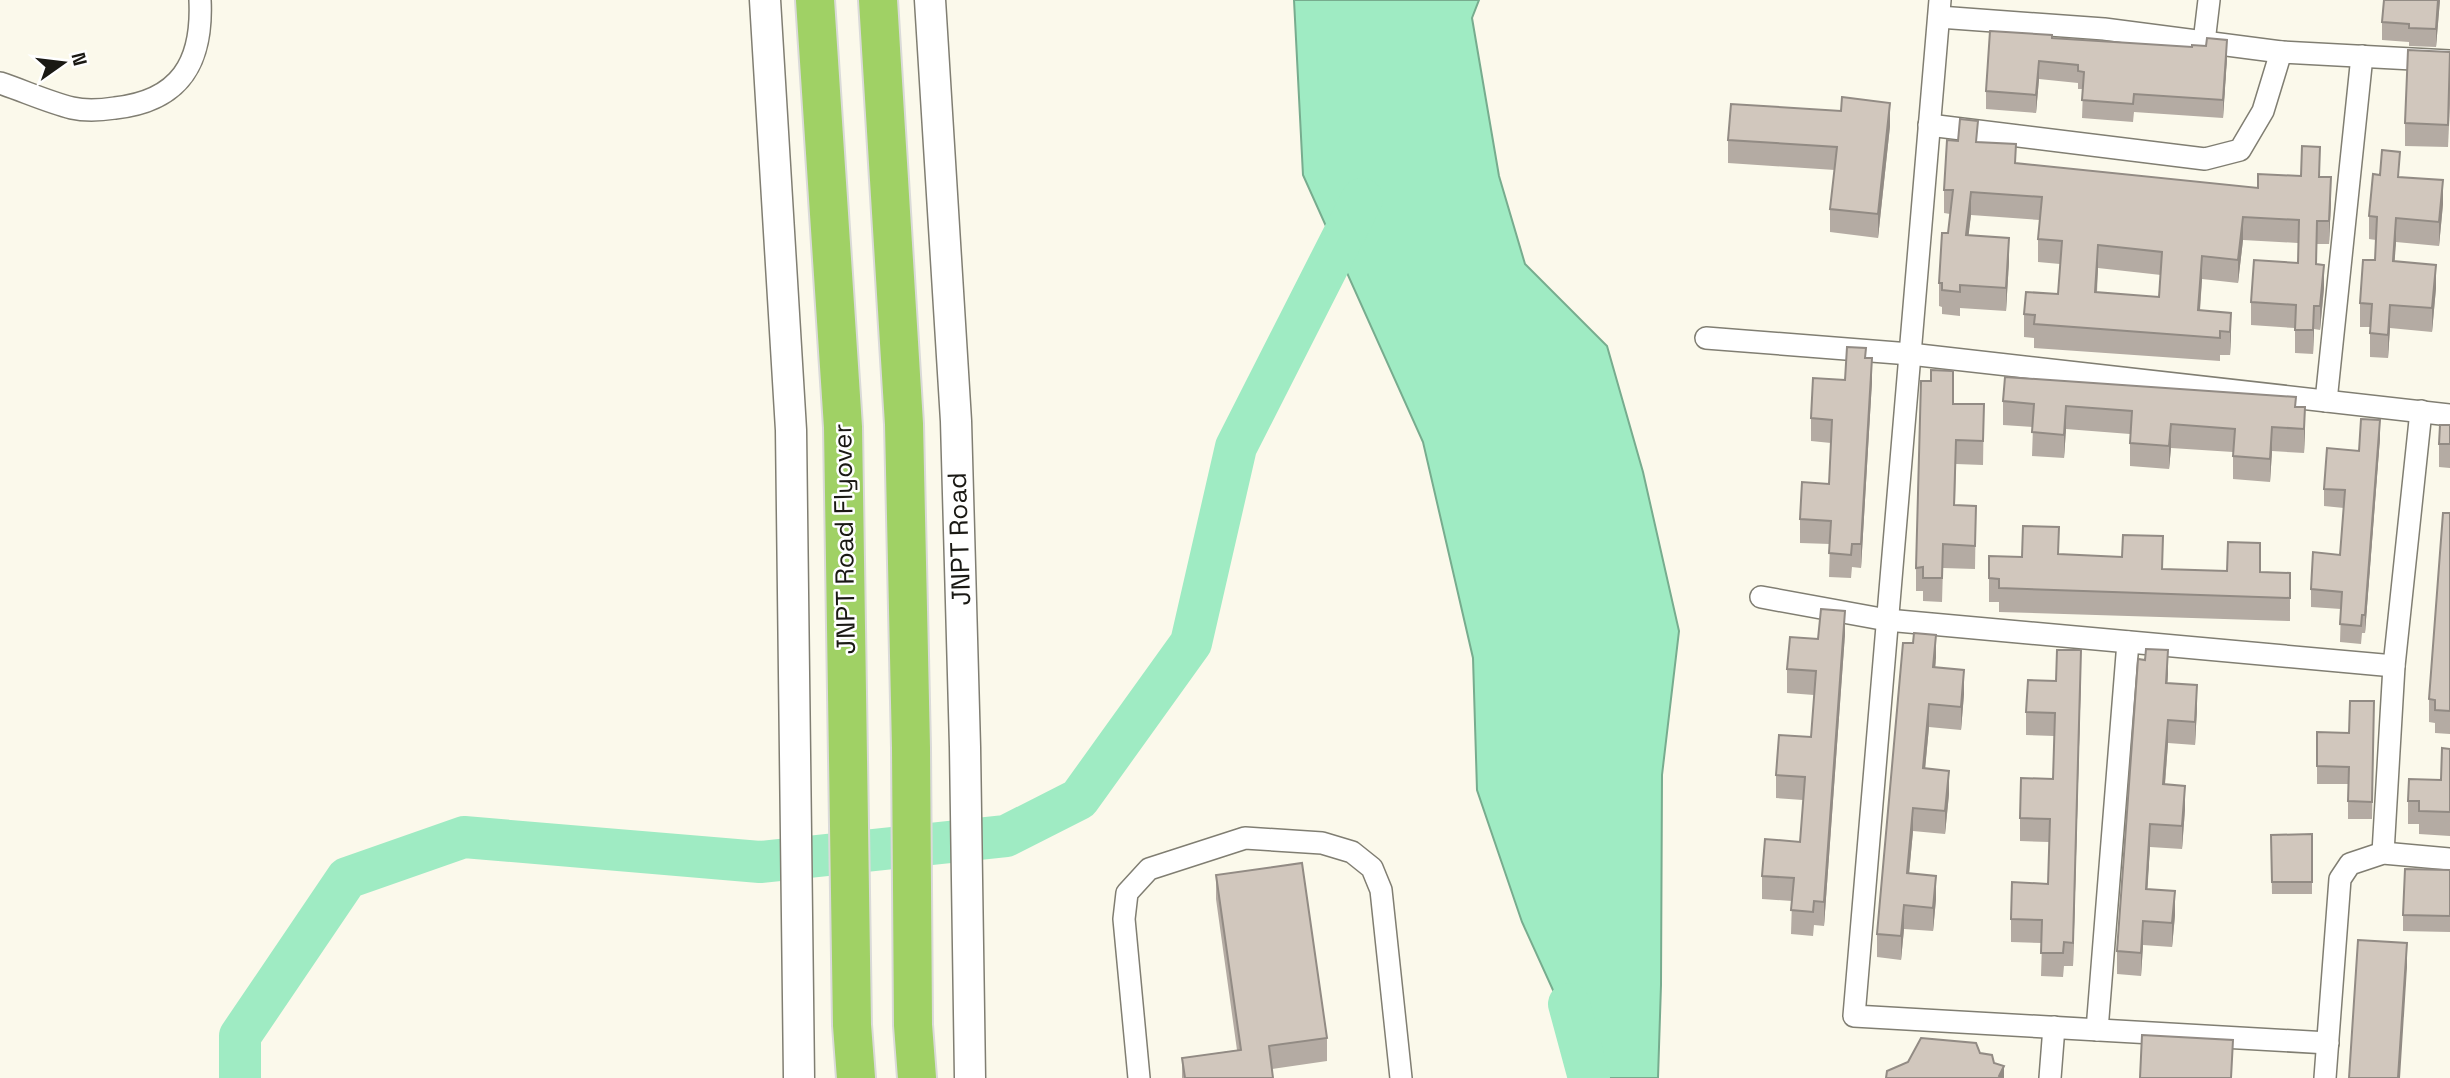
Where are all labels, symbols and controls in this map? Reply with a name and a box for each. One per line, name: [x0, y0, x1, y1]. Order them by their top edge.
north arrow: [28, 28, 98, 98]
text: N: [65, 50, 93, 68]
street label: JNPT Road Flyover: [825, 423, 863, 655]
street label: JNPT Road: [940, 472, 978, 606]

